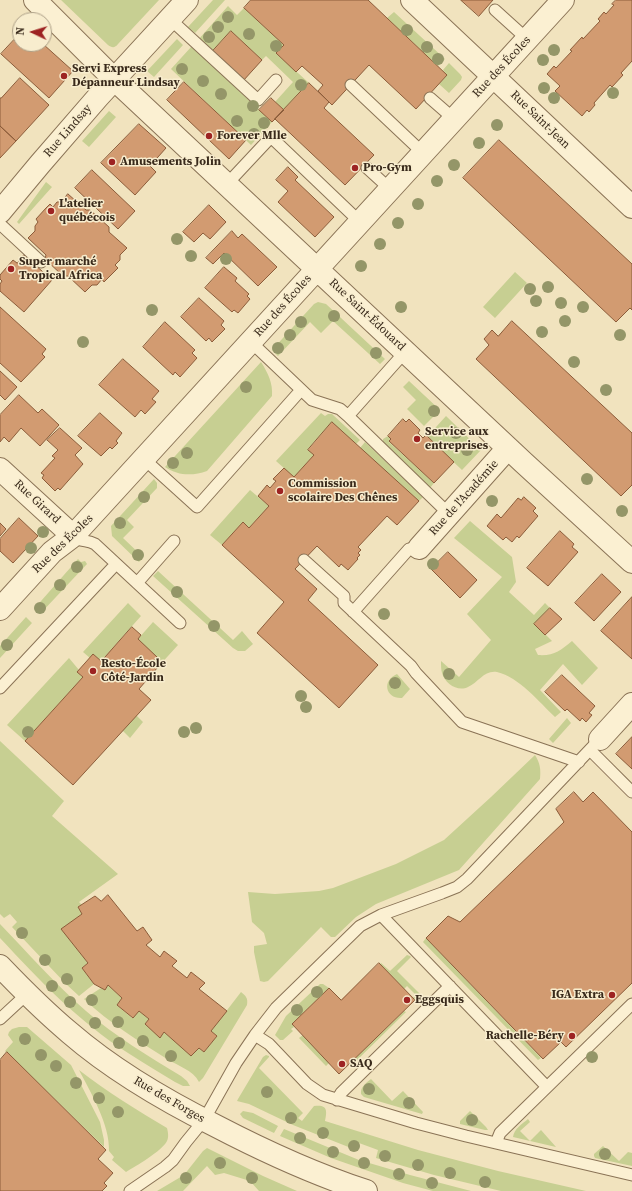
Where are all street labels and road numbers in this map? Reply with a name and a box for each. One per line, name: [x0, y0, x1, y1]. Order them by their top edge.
street label: Rue des Écoles: [470, 33, 534, 101]
street label: Rue Saint-Jean: [507, 88, 573, 152]
street label: Rue Lindsay: [41, 102, 95, 160]
street label: Rue des Écoles: [251, 272, 315, 340]
street label: Rue Saint-Édouard: [326, 276, 408, 354]
street label: Rue de l'Académie: [426, 457, 502, 539]
street label: Rue Girard: [11, 477, 63, 527]
street label: Rue des Écoles: [30, 511, 96, 577]
street label: Rue des Forges: [131, 1074, 207, 1126]

